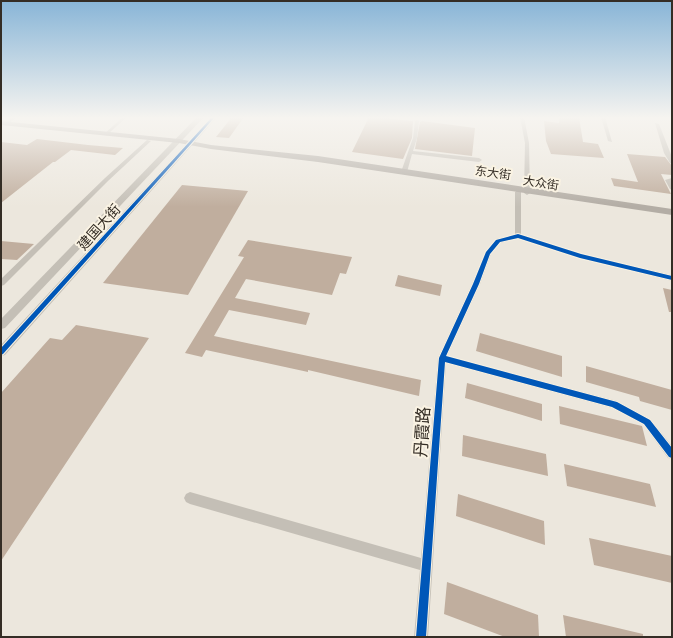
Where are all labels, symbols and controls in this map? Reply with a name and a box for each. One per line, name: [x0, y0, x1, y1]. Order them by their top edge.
street label: 东大街: [474, 162, 512, 184]
street label: 大众街: [522, 171, 560, 195]
street label: 建国大街: [73, 200, 125, 254]
street label: 丹霞路: [408, 406, 436, 458]

